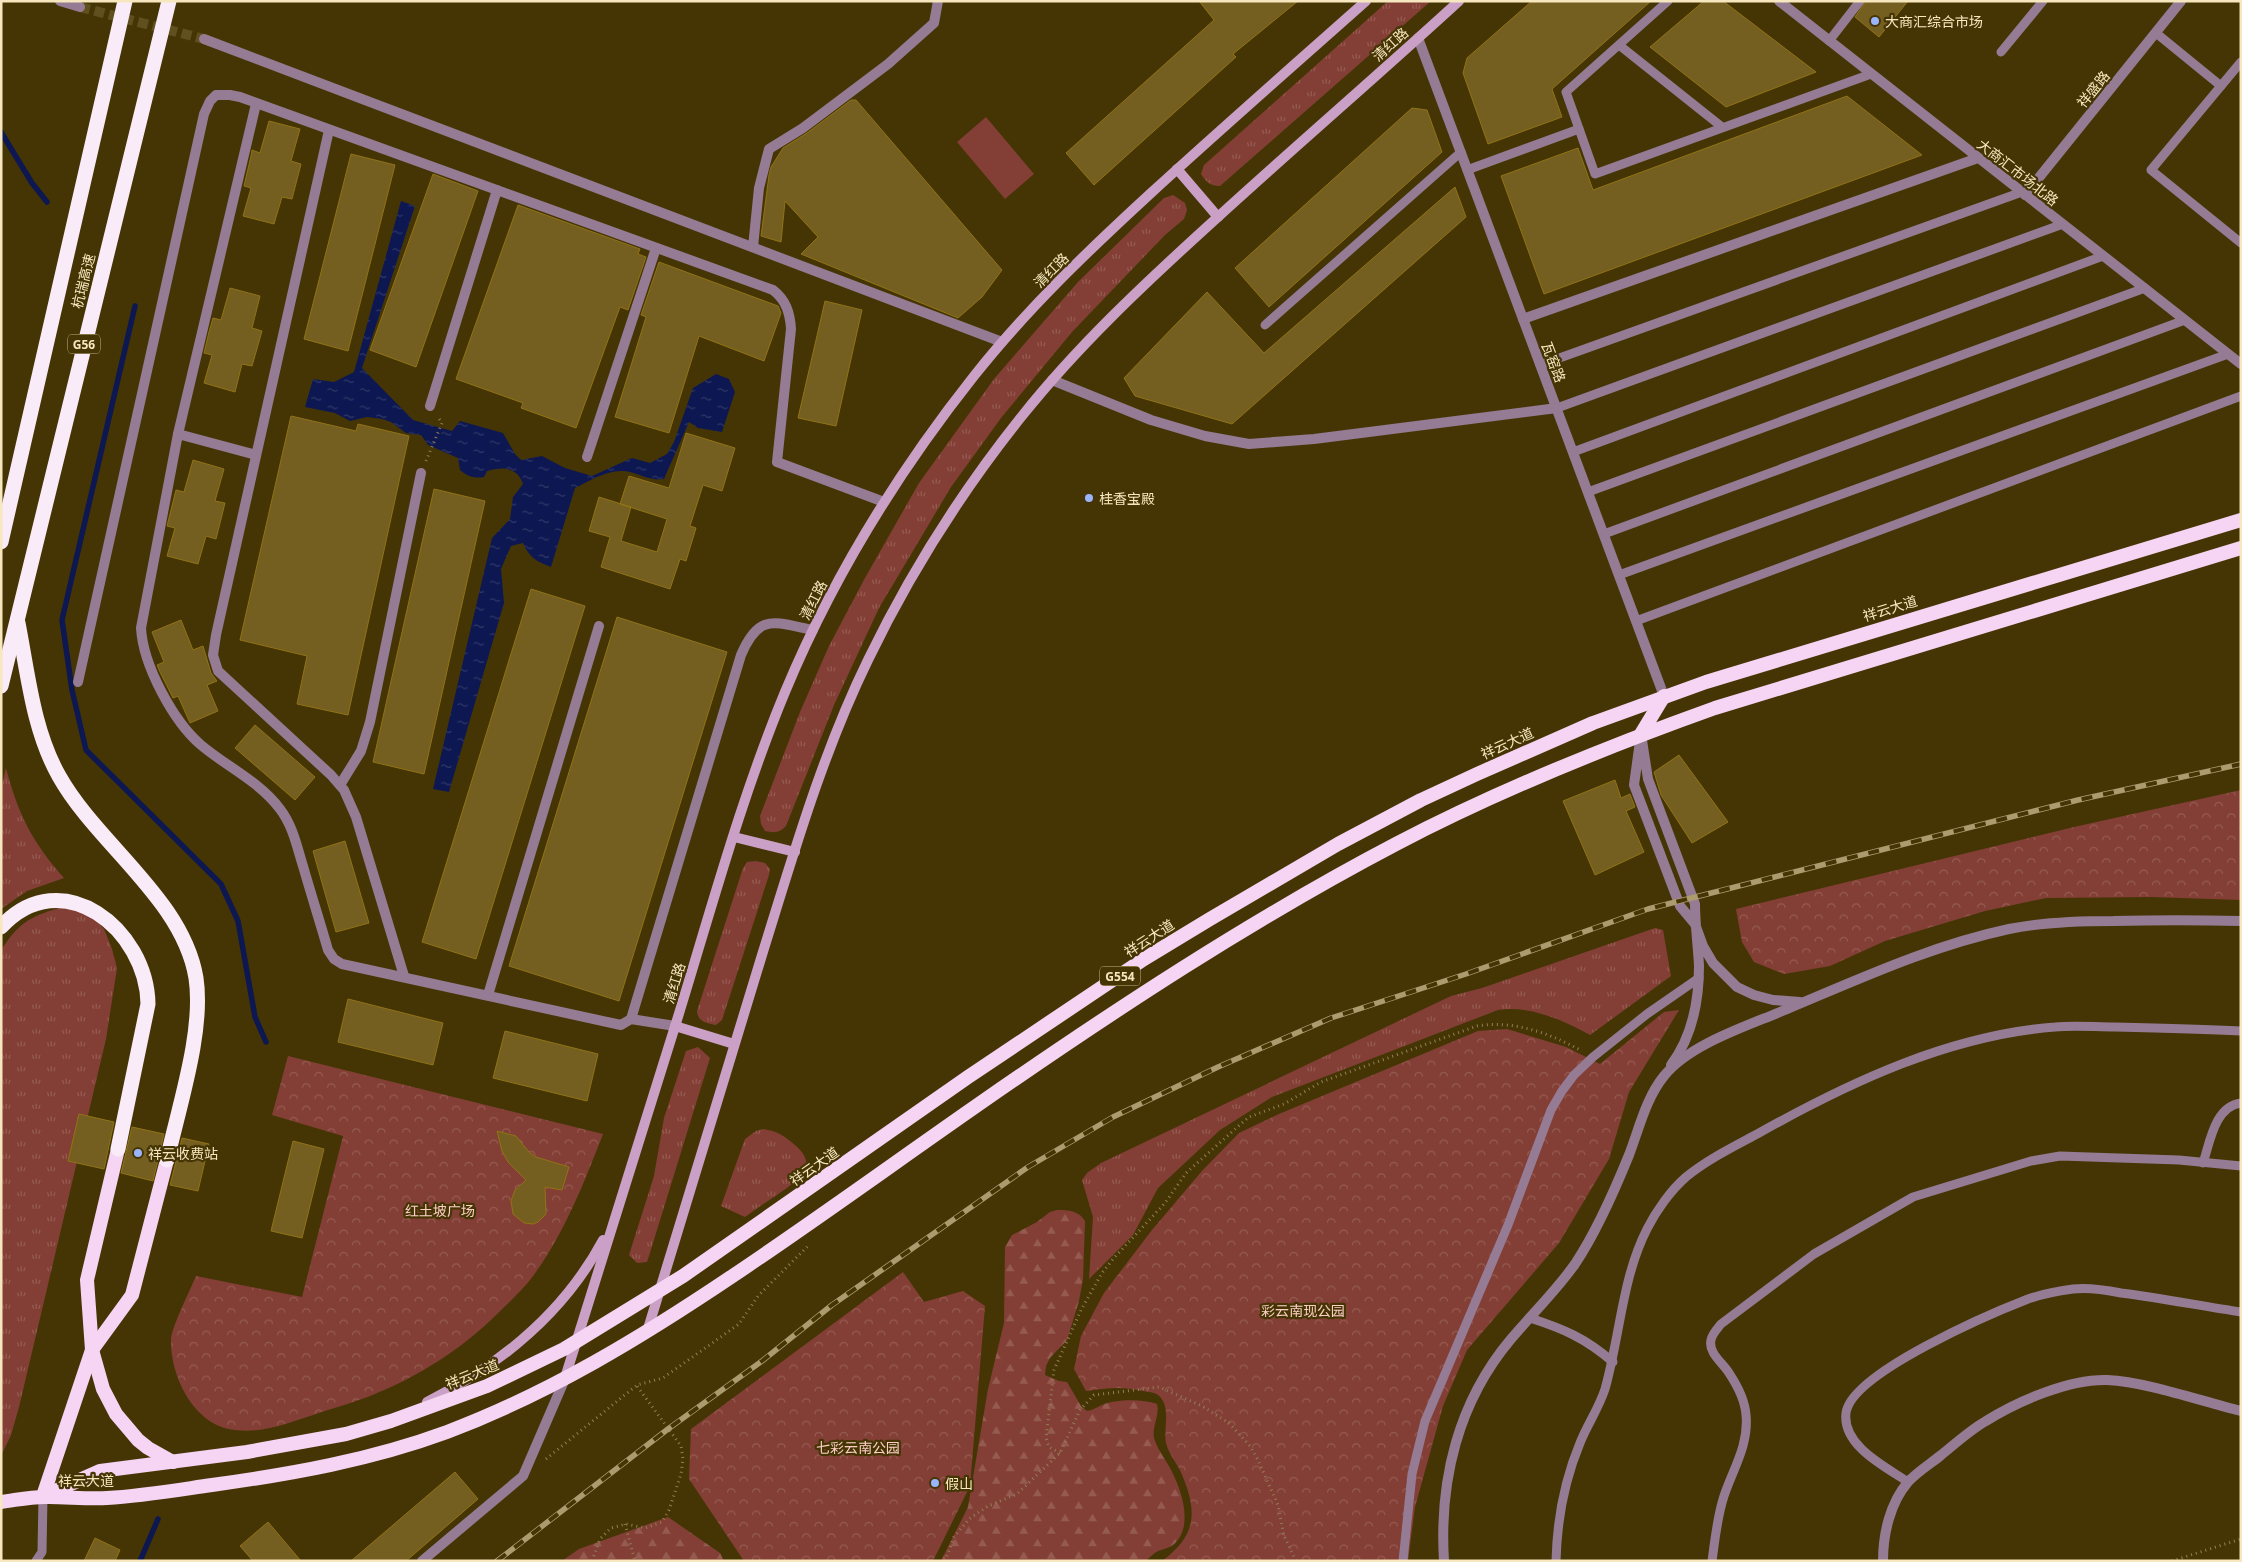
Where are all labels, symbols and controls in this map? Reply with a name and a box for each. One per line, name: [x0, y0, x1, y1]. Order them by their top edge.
place label: 大商汇综合市场: [1885, 12, 1983, 31]
marker: 大商汇综合市场: [1869, 15, 1881, 27]
street label: 清红路: [1368, 23, 1412, 65]
street label: 祥盛路: [2072, 67, 2114, 111]
street label: 大商汇市场北路: [1974, 134, 2062, 210]
street label: 清红路: [1029, 248, 1073, 292]
street label: 杭瑞高速: [67, 252, 99, 310]
road number: G56: [68, 334, 100, 354]
street label: 瓦窑路: [1538, 339, 1570, 385]
place label: 桂香宝殿: [1099, 489, 1155, 508]
marker: 桂香宝殿: [1083, 492, 1095, 504]
street label: 清红路: [795, 577, 831, 623]
street label: 祥云大道: [1860, 591, 1920, 625]
street label: 祥云大道: [1478, 723, 1536, 763]
street label: 祥云大道: [1120, 915, 1178, 961]
street label: 清红路: [659, 960, 689, 1006]
road number: G554: [1100, 966, 1140, 986]
street label: 祥云大道: [786, 1142, 842, 1190]
place label: 祥云收费站: [148, 1144, 218, 1163]
marker: 祥云收费站: [132, 1147, 144, 1159]
park label: 红土坡广场: [405, 1201, 475, 1220]
park label: 彩云南现公园: [1261, 1301, 1345, 1320]
street label: 祥云大道: [442, 1355, 502, 1393]
park label: 七彩云南公园: [816, 1438, 900, 1457]
street label: 祥云大道: [58, 1471, 114, 1490]
place label: 假山: [945, 1474, 973, 1493]
marker: 假山: [929, 1477, 941, 1489]

